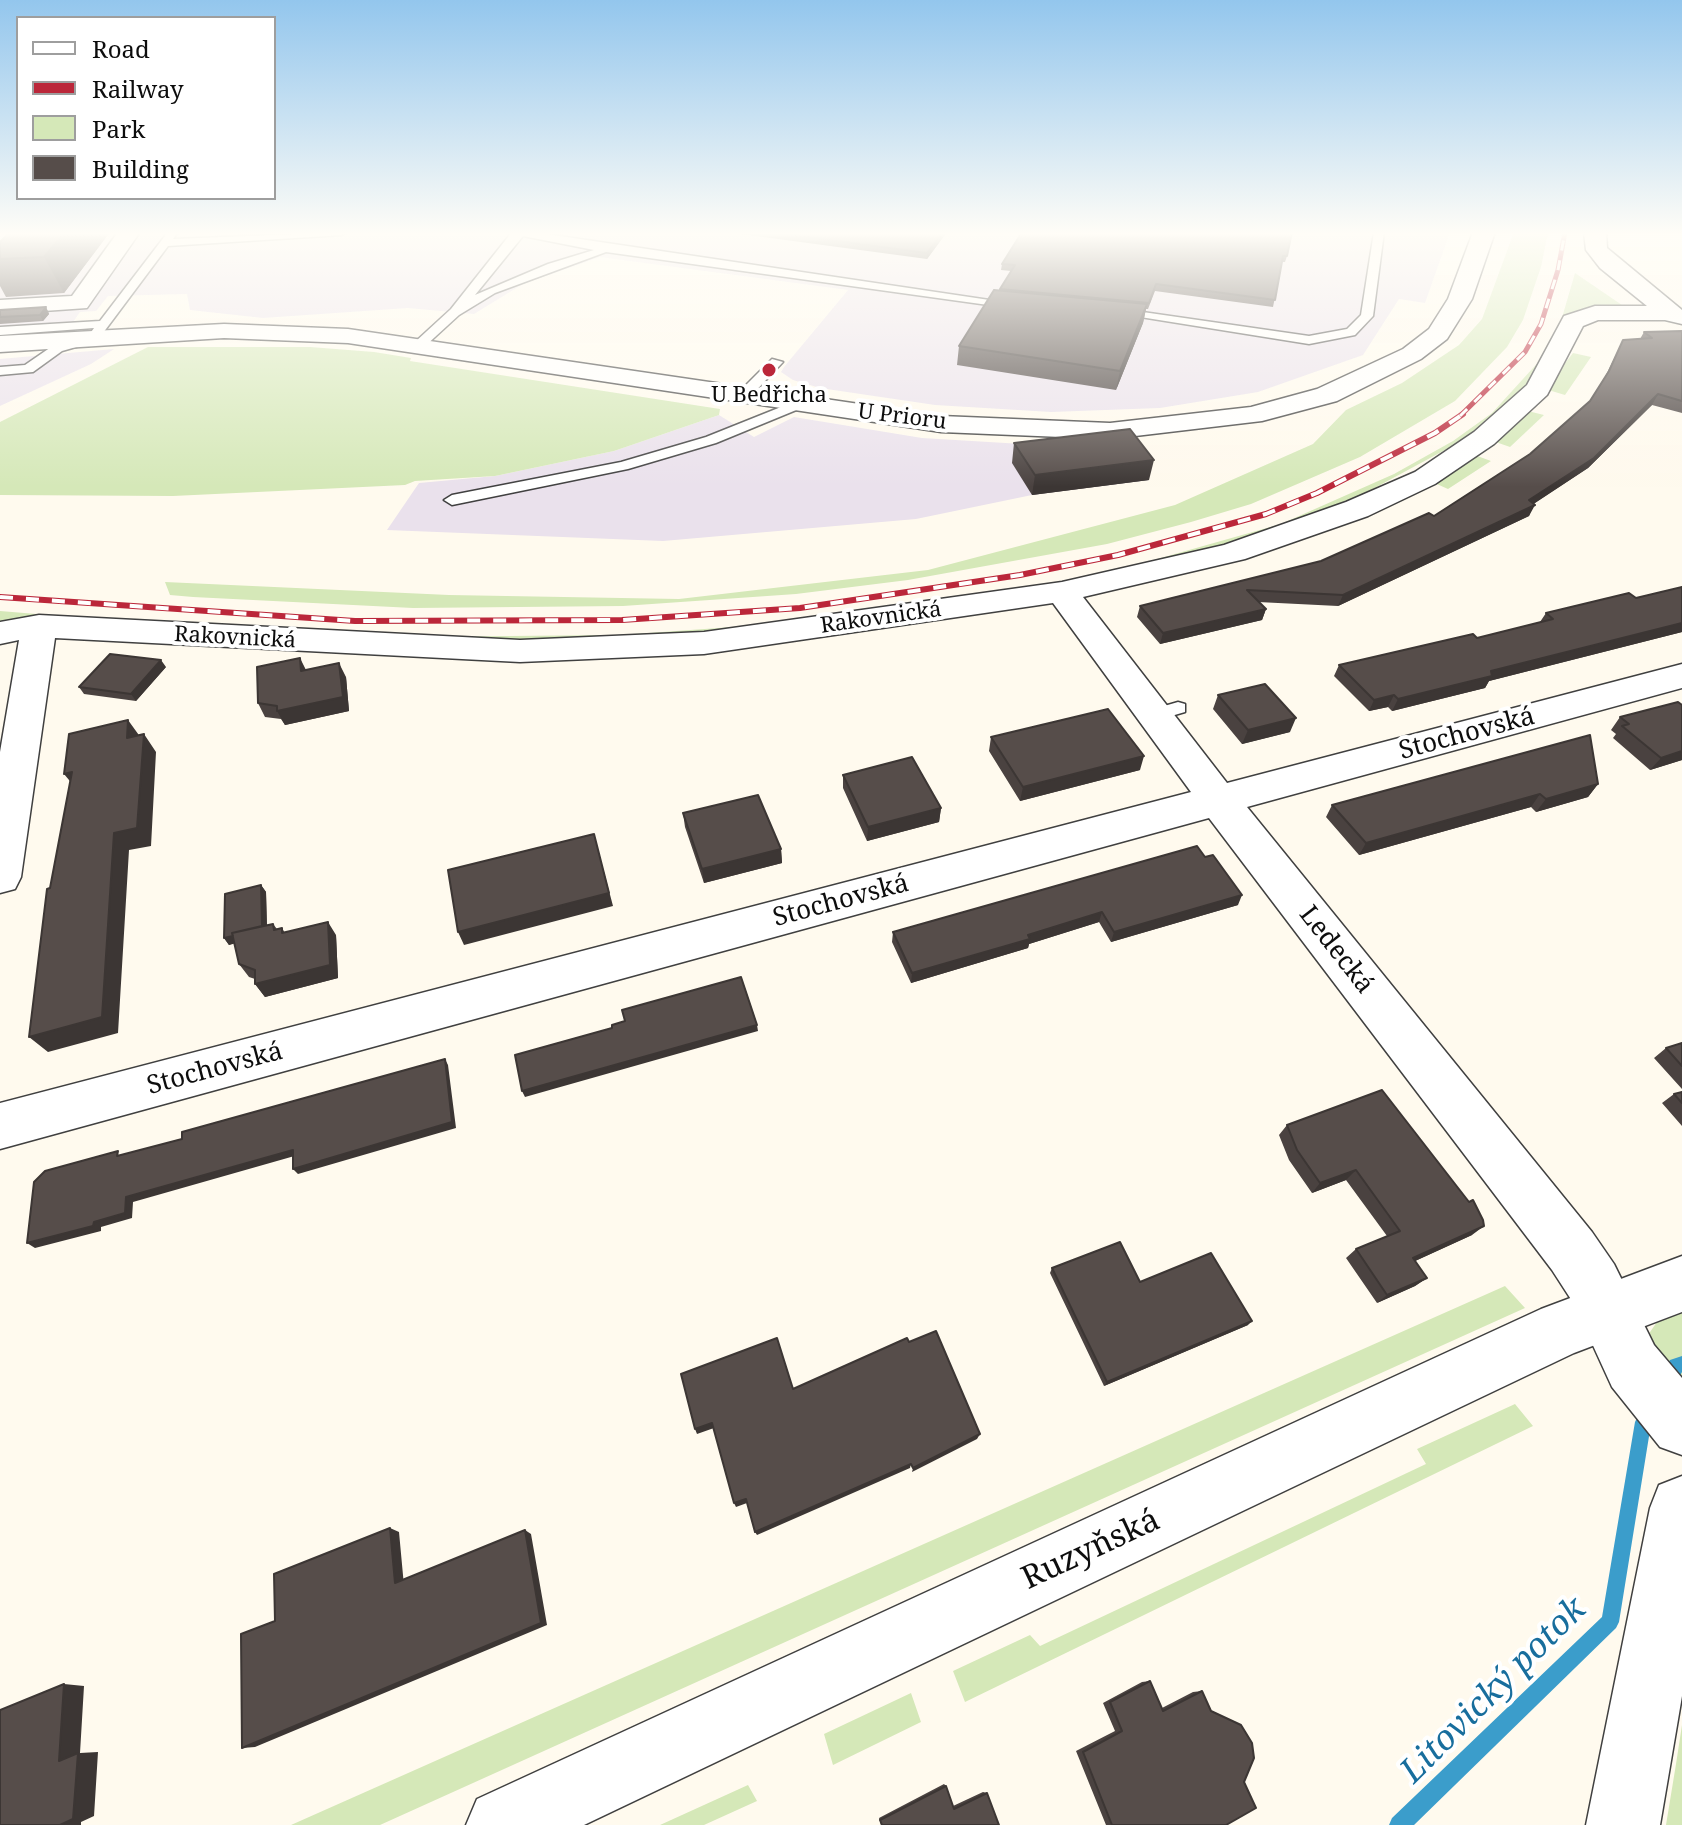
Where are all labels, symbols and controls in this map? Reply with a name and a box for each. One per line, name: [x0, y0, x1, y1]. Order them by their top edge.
legend: [16, 16, 276, 200]
text: Road: [92, 32, 150, 65]
text: Railway: [92, 72, 184, 105]
text: Park: [92, 112, 145, 145]
text: Building: [92, 152, 189, 185]
marker: U Bedřicha: [760, 361, 778, 379]
place label: U Bedřicha: [711, 383, 827, 409]
street label: U Prioru: [856, 398, 948, 436]
street label: Rakovnická: [819, 596, 943, 640]
street label: Rakovnická: [173, 622, 297, 654]
street label: Stochovská: [1396, 701, 1538, 767]
street label: Stochovská: [770, 868, 912, 934]
street label: Ledecká: [1292, 900, 1380, 1000]
street label: Stochovská: [144, 1036, 286, 1102]
street label: Ruzyňská: [1016, 1501, 1166, 1599]
water label: Litovický potok: [1393, 1590, 1595, 1792]

